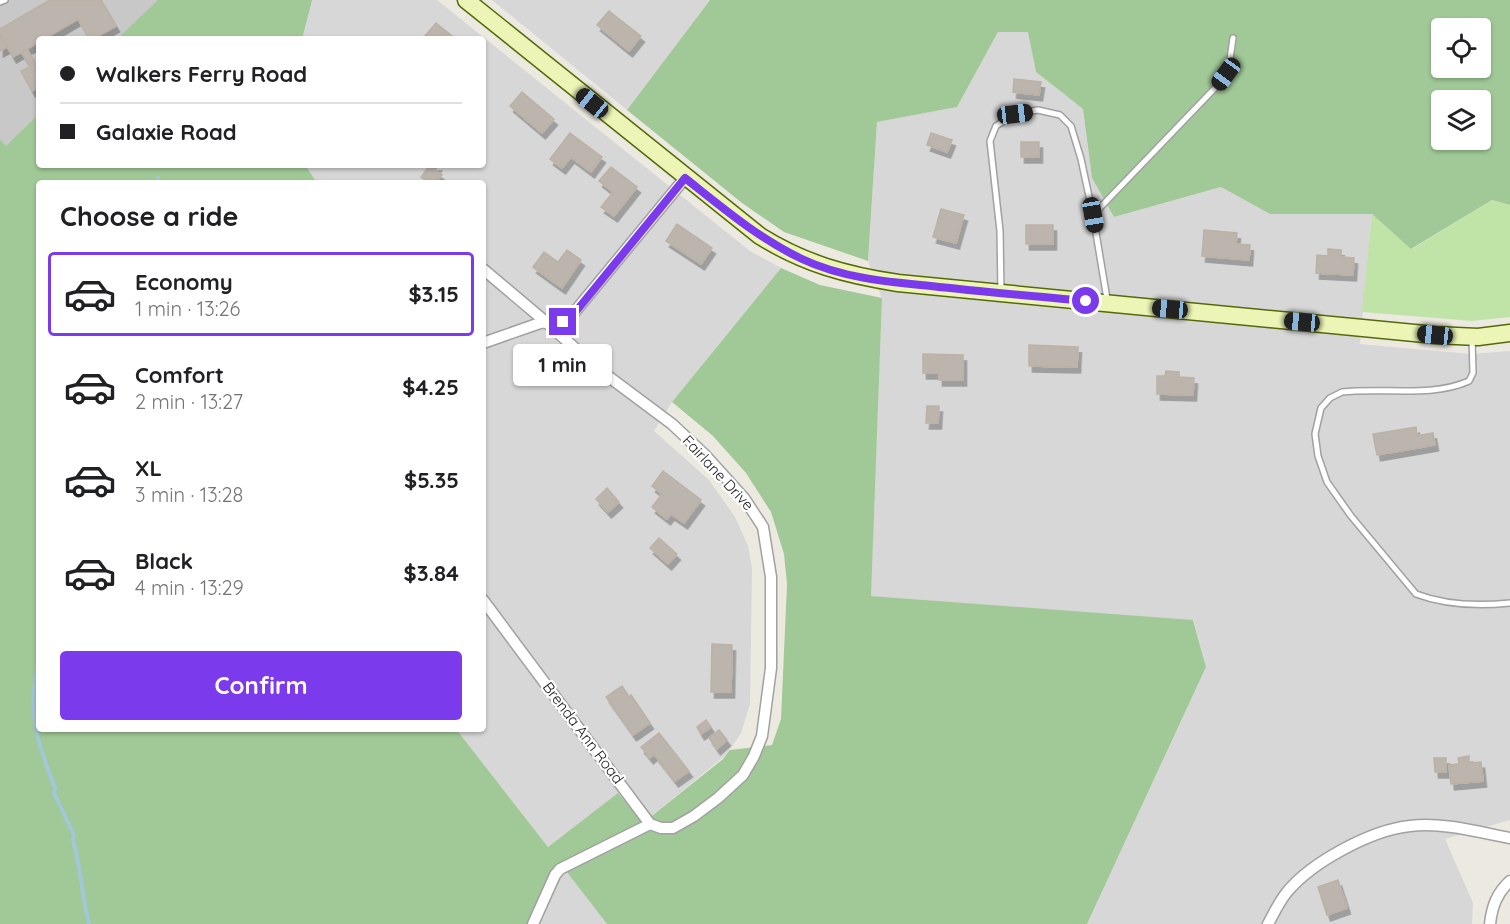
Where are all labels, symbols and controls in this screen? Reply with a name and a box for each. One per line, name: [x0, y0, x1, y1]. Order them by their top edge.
map controls: [1431, 18, 1491, 150]
button: locate: [1431, 18, 1491, 78]
car: [1208, 54, 1244, 94]
text: Walkers Ferry Road: [96, 60, 307, 88]
car: [572, 85, 612, 121]
button: layers: [1431, 90, 1491, 150]
car: [996, 103, 1034, 125]
text: Galaxie Road: [96, 118, 237, 146]
car: [1081, 196, 1105, 234]
text: Choose a ride: [60, 199, 238, 233]
icon: car: [63, 267, 117, 321]
text: Economy: [135, 268, 233, 296]
text: $3.15: [408, 280, 459, 308]
route start: [1072, 287, 1099, 314]
text: 1 min · 13:26: [135, 296, 240, 321]
car: [1151, 298, 1189, 320]
route end: [549, 308, 576, 335]
car: [1283, 311, 1321, 333]
car: [1416, 324, 1454, 346]
callout: 1 min: [514, 343, 612, 385]
text: 1 min: [538, 352, 587, 377]
icon: car: [63, 360, 117, 414]
text: Comfort: [135, 361, 224, 389]
text: $4.25: [402, 373, 459, 401]
text: 2 min · 13:27: [135, 389, 243, 414]
street label: Fairlane Drive: [679, 431, 758, 514]
icon: car: [63, 453, 117, 507]
text: XL: [135, 454, 162, 482]
text: $5.35: [404, 466, 459, 494]
text: 3 min · 13:28: [135, 482, 243, 507]
icon: car: [63, 546, 117, 600]
text: Black: [135, 547, 193, 575]
text: $3.84: [404, 559, 459, 587]
text: 4 min · 13:29: [135, 575, 244, 600]
button: Confirm: [60, 651, 462, 720]
street label: Brenda Ann Road: [539, 678, 628, 788]

